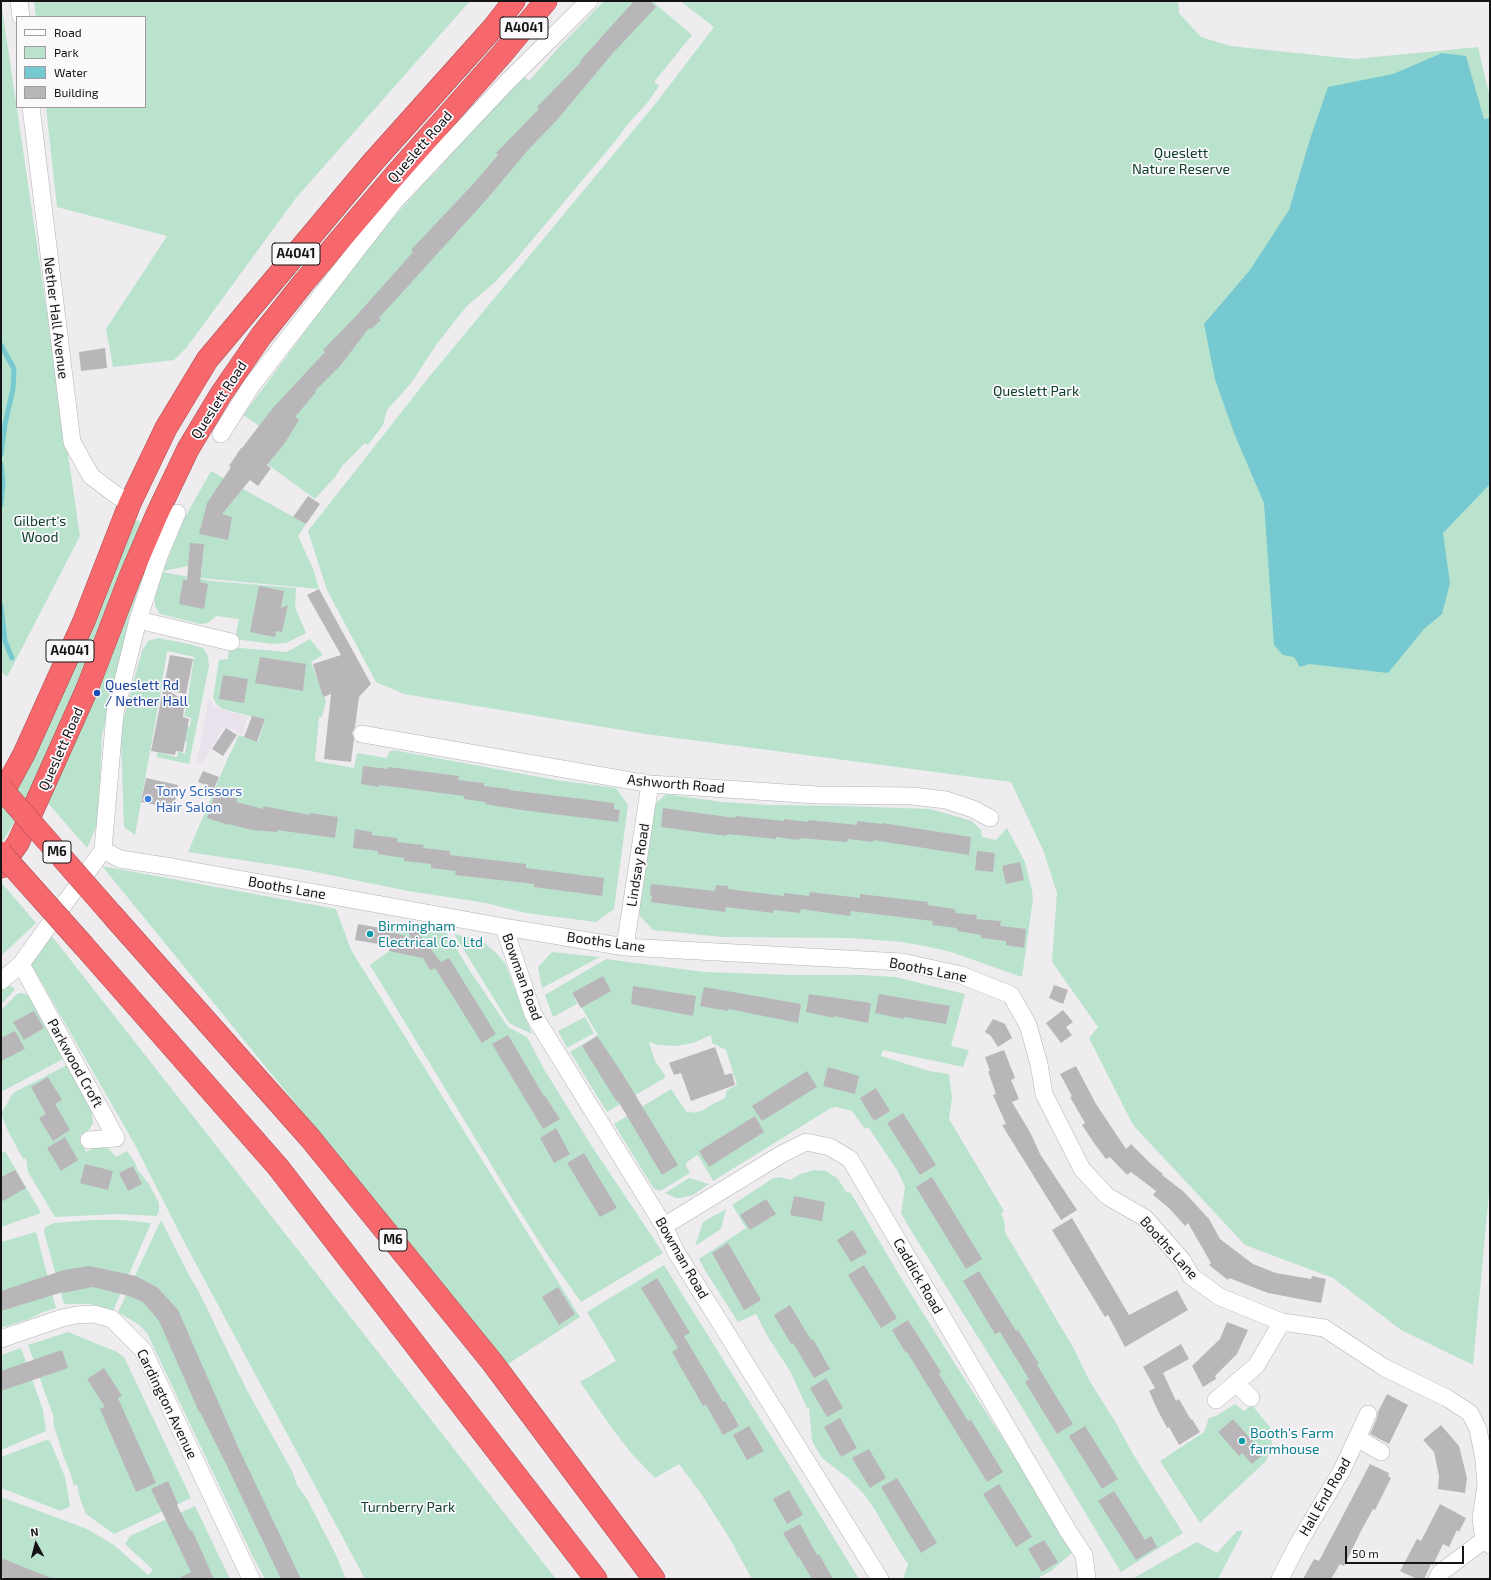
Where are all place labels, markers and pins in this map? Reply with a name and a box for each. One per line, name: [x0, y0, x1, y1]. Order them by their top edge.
place label: Queslett Rd / Nether Hall: [105, 677, 188, 710]
marker: Queslett Rd / Nether Hall: [92, 688, 102, 698]
place label: Tony Scissors Hair Salon: [156, 783, 242, 816]
marker: Tony Scissors Hair Salon: [143, 794, 153, 804]
place label: Birmingham Electrical Co. Ltd: [378, 918, 483, 950]
marker: Birmingham Electrical Co. Ltd: [365, 929, 375, 939]
place label: Booth's Farm farmhouse: [1250, 1425, 1334, 1458]
marker: Booth's Farm farmhouse: [1237, 1436, 1247, 1446]

